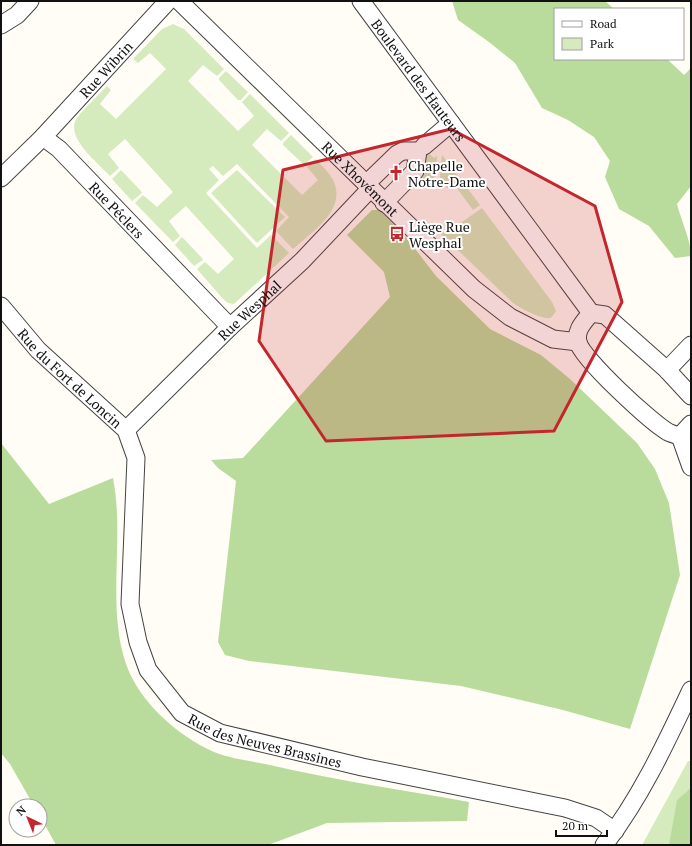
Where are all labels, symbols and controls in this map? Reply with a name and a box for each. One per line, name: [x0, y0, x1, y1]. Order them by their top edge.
legend: [554, 8, 684, 60]
street label: Boulevard des Hauteurs: [368, 15, 471, 145]
text: Road: [590, 16, 617, 31]
street label: Rue Wibrin: [75, 36, 137, 101]
text: Park: [590, 36, 615, 51]
street label: Rue Xhovémont: [318, 137, 404, 221]
place label: Chapelle Notre-Dame: [408, 156, 486, 191]
church icon: Chapelle Notre-Dame: [387, 164, 405, 182]
street label: Rue Péclers: [86, 177, 149, 242]
place label: Liège Rue Wesphal: [409, 217, 470, 252]
bus stop icon: Liège Rue Wesphal: [388, 225, 406, 243]
street label: Rue Wesphal: [213, 276, 285, 344]
street label: Rue du Fort de Loncin: [14, 324, 127, 432]
street label: Rue des Neuves Brassines: [185, 709, 344, 771]
north arrow: [8, 798, 48, 838]
text: N: [13, 802, 29, 819]
scale bar: [556, 812, 607, 838]
text: 20 m: [562, 818, 589, 833]

